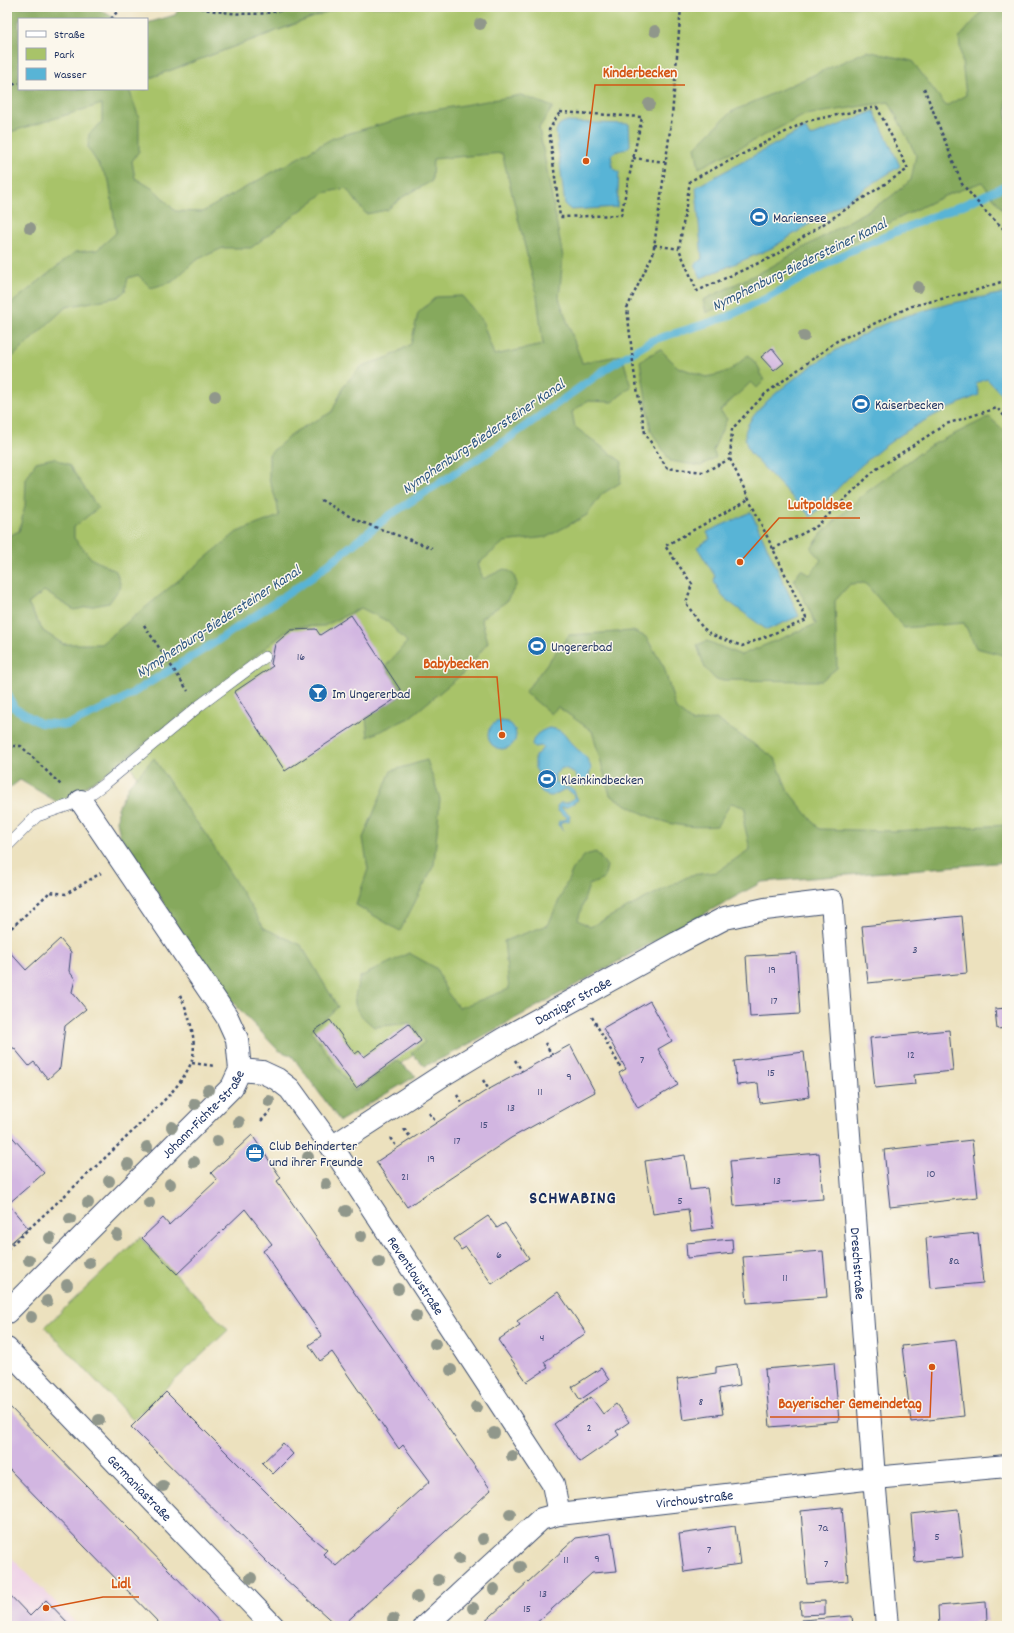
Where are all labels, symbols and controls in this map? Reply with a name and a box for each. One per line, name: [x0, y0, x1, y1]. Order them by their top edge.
legend: [18, 18, 148, 90]
text: Straße: [54, 27, 85, 44]
text: Park: [54, 47, 75, 64]
callout: Kinderbecken: [595, 58, 685, 85]
text: Kinderbecken: [603, 63, 677, 85]
text: Wasser: [54, 67, 87, 84]
sports icon: Mariensee: [748, 206, 770, 228]
place label: Mariensee: [773, 209, 826, 229]
water label: Nymphenburg-Biedersteiner Kanal: [709, 213, 892, 318]
water label: Nymphenburg-Biedersteiner Kanal: [398, 374, 571, 501]
sports icon: Kaiserbecken: [850, 393, 872, 415]
place label: Kaiserbecken: [875, 396, 944, 416]
callout: Luitpoldsee: [779, 491, 860, 518]
text: Luitpoldsee: [788, 495, 853, 517]
water label: Nymphenburg-Biedersteiner Kanal: [132, 560, 307, 684]
sports icon: Ungererbad: [526, 635, 548, 657]
place label: Ungererbad: [551, 638, 612, 658]
house number: 16: [297, 649, 305, 666]
callout: Babybecken: [415, 650, 497, 677]
text: Babybecken: [423, 654, 489, 676]
bar icon: Im Ungererbad: [307, 682, 329, 704]
place label: Im Ungererbad: [332, 685, 410, 705]
sports icon: Kleinkindbecken: [536, 768, 558, 790]
place label: Kleinkindbecken: [561, 771, 644, 791]
house number: 3: [912, 942, 918, 959]
house number: 19: [768, 962, 776, 979]
street label: Danziger Straße: [532, 973, 616, 1031]
house number: 17: [770, 993, 778, 1010]
house number: 12: [907, 1047, 915, 1064]
house number: 7: [640, 1052, 645, 1069]
house number: 15: [767, 1065, 775, 1082]
street label: Johann-Fichte-Straße: [158, 1067, 251, 1164]
house number: 9: [566, 1069, 572, 1086]
house number: 11: [537, 1084, 543, 1101]
house number: 13: [507, 1100, 515, 1117]
house number: 15: [480, 1117, 488, 1134]
house number: 17: [453, 1133, 461, 1150]
place label: Club Behinderter und ihrer Freunde: [269, 1137, 363, 1173]
office icon: Club Behinderter und ihrer Freunde: [244, 1142, 266, 1164]
house number: 19: [427, 1151, 435, 1168]
house number: 10: [926, 1166, 936, 1183]
house number: 21: [401, 1169, 409, 1186]
house number: 13: [773, 1173, 781, 1190]
district label: SCHWABING: [529, 1187, 617, 1212]
house number: 5: [677, 1193, 683, 1210]
street label: Dreschstraße: [844, 1227, 869, 1300]
street label: Reventlowstraße: [381, 1233, 448, 1320]
house number: 6: [496, 1247, 502, 1264]
house number: 8a: [949, 1253, 960, 1270]
house number: 11: [782, 1270, 788, 1287]
house number: 4: [540, 1330, 545, 1347]
callout: Bayerischer Gemeindetag: [770, 1390, 930, 1417]
house number: 8: [699, 1394, 704, 1411]
text: Bayerischer Gemeindetag: [778, 1394, 922, 1416]
house number: 2: [586, 1420, 592, 1437]
street label: Germaniastraße: [102, 1451, 176, 1527]
street label: Virchowstraße: [655, 1486, 734, 1515]
house number: 7a: [818, 1520, 828, 1537]
house number: 5: [934, 1529, 940, 1546]
house number: 7: [707, 1542, 712, 1559]
house number: 9: [594, 1551, 600, 1568]
house number: 11: [563, 1552, 569, 1569]
house number: 7: [824, 1556, 829, 1573]
callout: Lidl: [103, 1570, 139, 1597]
text: Lidl: [111, 1574, 131, 1596]
house number: 13: [539, 1586, 547, 1603]
house number: 15: [523, 1601, 531, 1618]

